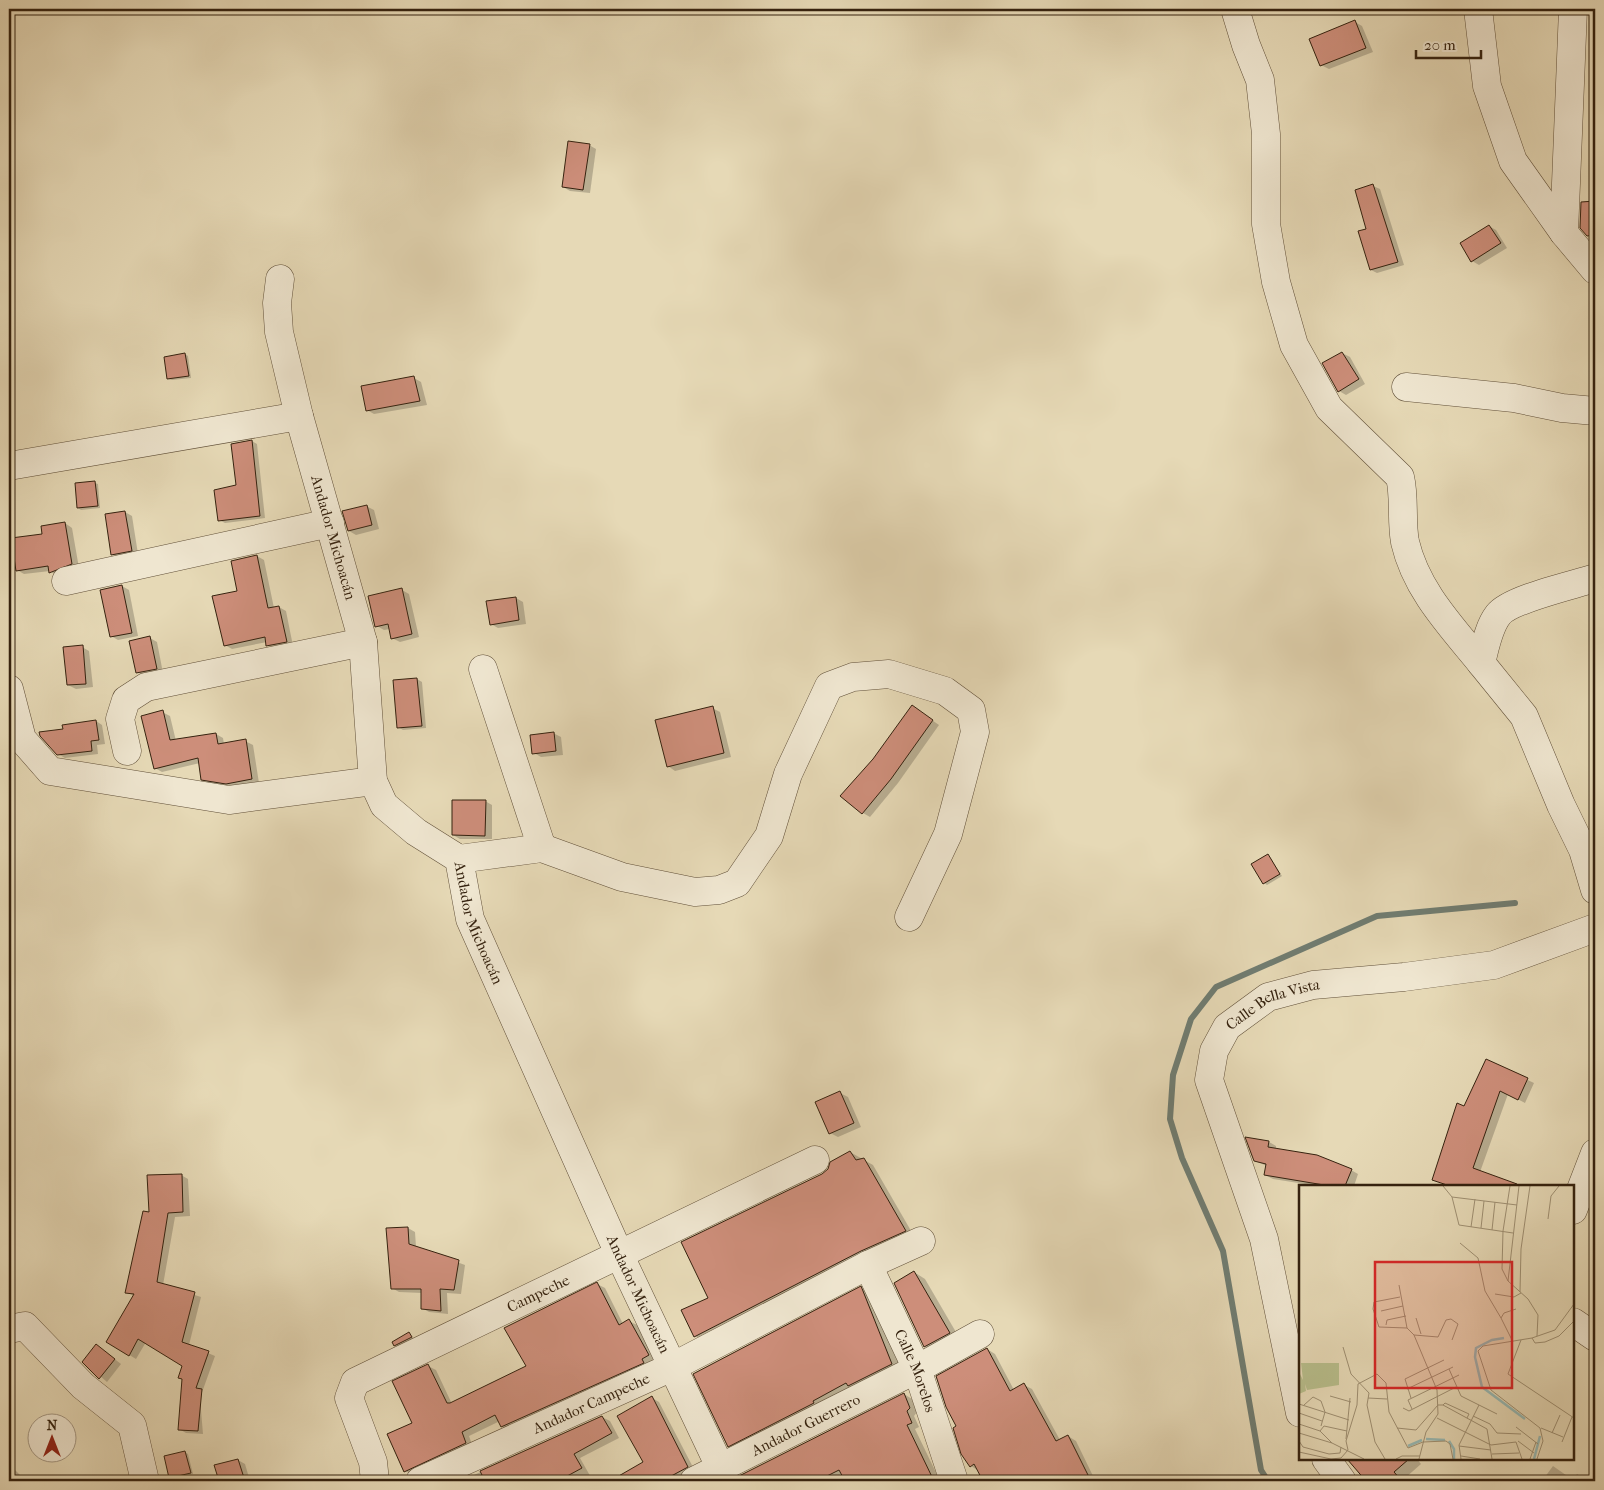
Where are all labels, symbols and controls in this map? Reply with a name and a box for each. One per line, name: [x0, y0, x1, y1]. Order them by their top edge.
scale bar: [1416, 28, 1482, 60]
text: 20 m: [1424, 36, 1456, 54]
street label: Andador Michoacán: [307, 472, 360, 602]
street label: Andador Michoacán: [450, 859, 507, 987]
street label: Calle Bella Vista: [1222, 975, 1322, 1034]
inset map: [1299, 1185, 1574, 1460]
street label: Andador Michoacán: [602, 1231, 674, 1356]
street label: Campeche: [504, 1271, 573, 1316]
street label: Calle Morelos: [891, 1326, 940, 1415]
street label: Andador Campeche: [529, 1369, 653, 1438]
street label: Andador Guerrero: [747, 1390, 863, 1460]
north arrow: [28, 1412, 78, 1462]
text: N: [47, 1417, 58, 1434]

